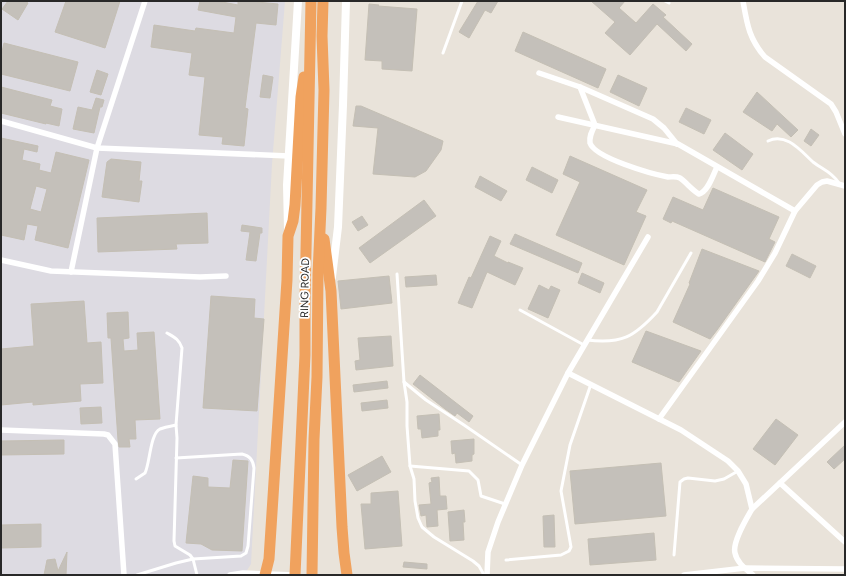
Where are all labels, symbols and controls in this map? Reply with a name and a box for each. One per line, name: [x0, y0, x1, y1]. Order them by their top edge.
street label: RING ROAD: [298, 258, 312, 318]

